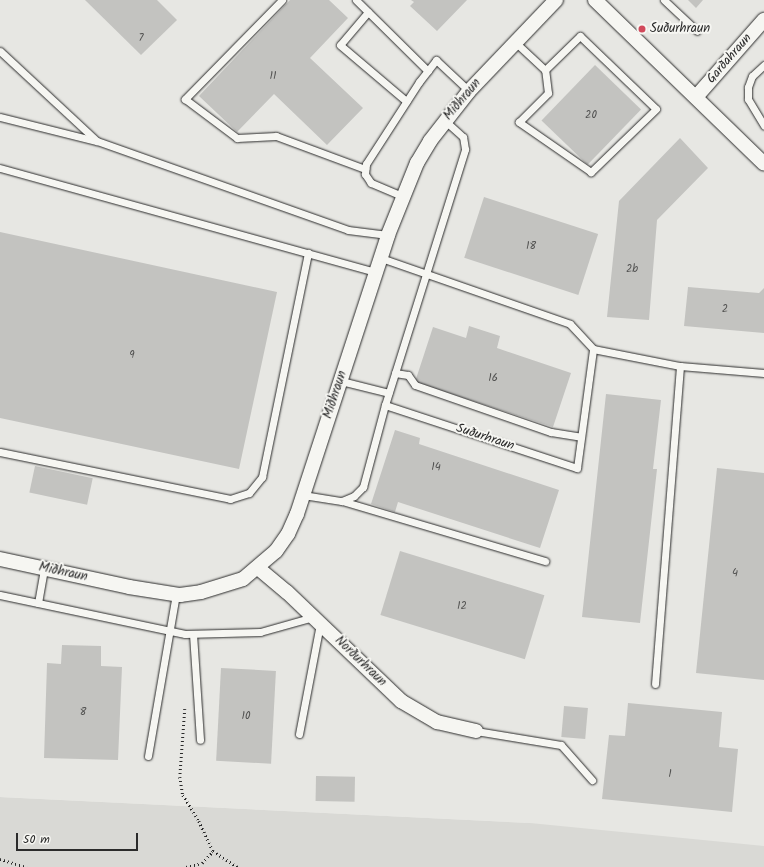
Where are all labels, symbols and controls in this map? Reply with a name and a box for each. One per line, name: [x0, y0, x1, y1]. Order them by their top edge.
place label: Suðurhraun: [650, 21, 710, 37]
marker: Suðurhraun: [637, 24, 647, 34]
house number: 7: [138, 31, 144, 45]
street label: Garðahraun: [704, 31, 756, 87]
house number: 11: [270, 69, 276, 83]
street label: Miðhraun: [441, 76, 485, 124]
house number: 20: [585, 108, 597, 122]
house number: 18: [526, 239, 536, 253]
house number: 2b: [626, 262, 638, 276]
house number: 2: [722, 302, 728, 316]
house number: 9: [129, 348, 135, 362]
street label: Miðhraun: [321, 369, 351, 421]
house number: 16: [488, 371, 498, 385]
street label: Suðurhraun: [454, 421, 516, 455]
house number: 14: [431, 460, 441, 474]
street label: Miðhraun: [37, 560, 89, 586]
house number: 4: [732, 566, 738, 580]
house number: 12: [457, 599, 467, 613]
street label: Norðurhraun: [331, 633, 389, 691]
house number: 8: [80, 705, 86, 719]
house number: 10: [242, 709, 250, 723]
house number: 1: [668, 767, 672, 781]
scale bar: [18, 825, 140, 851]
text: 50 m: [23, 830, 50, 849]

